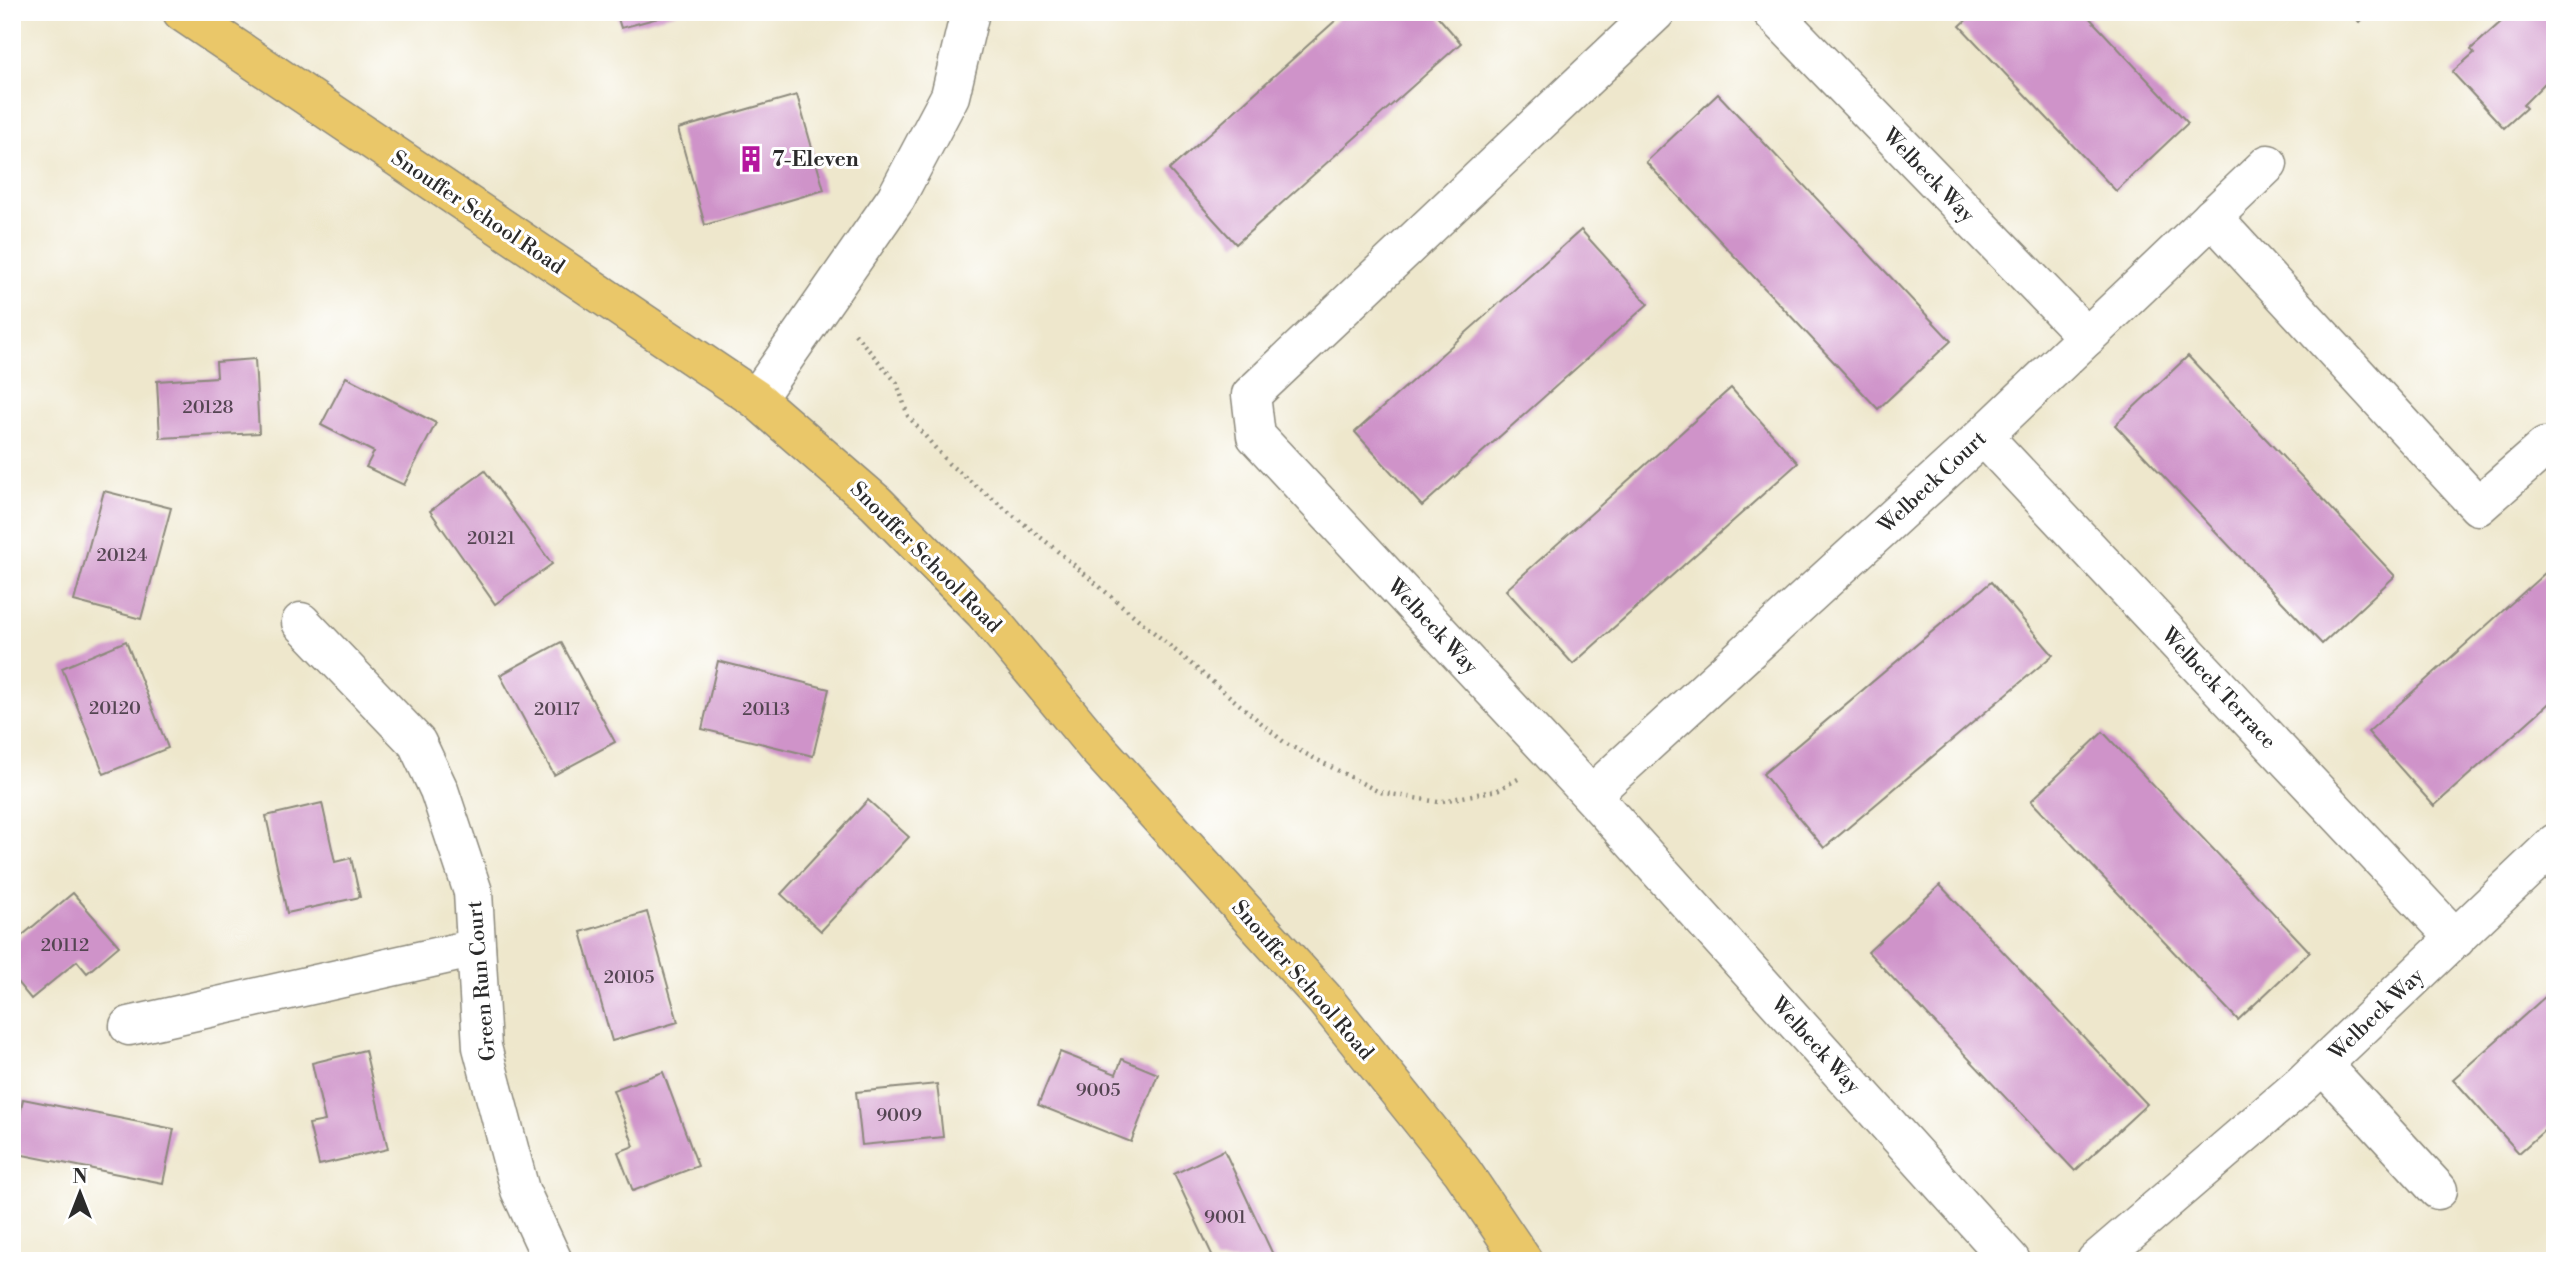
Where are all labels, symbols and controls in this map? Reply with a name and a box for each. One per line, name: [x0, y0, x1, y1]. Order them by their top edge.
street label: Welbeck Way: [1876, 122, 1980, 229]
building icon: 7-Eleven: [736, 144, 766, 174]
street label: Snouffer School Road: [386, 145, 569, 281]
place label: 7-Eleven: [772, 147, 859, 173]
house number: 20128: [182, 396, 234, 419]
street label: Welbeck Court: [1873, 426, 1993, 540]
street label: Snouffer School Road: [844, 477, 1006, 639]
house number: 20121: [467, 527, 515, 550]
house number: 20124: [97, 544, 148, 567]
street label: Welbeck Way: [1381, 573, 1484, 681]
street label: Welbeck Terrace: [2155, 622, 2281, 755]
house number: 20120: [89, 697, 141, 720]
house number: 20117: [534, 698, 580, 721]
house number: 20113: [742, 698, 790, 721]
street label: Snouffer School Road: [1226, 895, 1379, 1066]
street label: Green Run Court: [462, 899, 502, 1062]
house number: 20112: [41, 934, 89, 957]
street label: Welbeck Way: [2323, 963, 2430, 1067]
house number: 20105: [604, 966, 654, 989]
street label: Welbeck Way: [1764, 991, 1866, 1100]
house number: 9005: [1076, 1079, 1120, 1102]
house number: 9009: [876, 1104, 922, 1127]
north arrow: [46, 1158, 116, 1228]
text: N: [72, 1165, 88, 1189]
house number: 9001: [1204, 1206, 1246, 1229]

